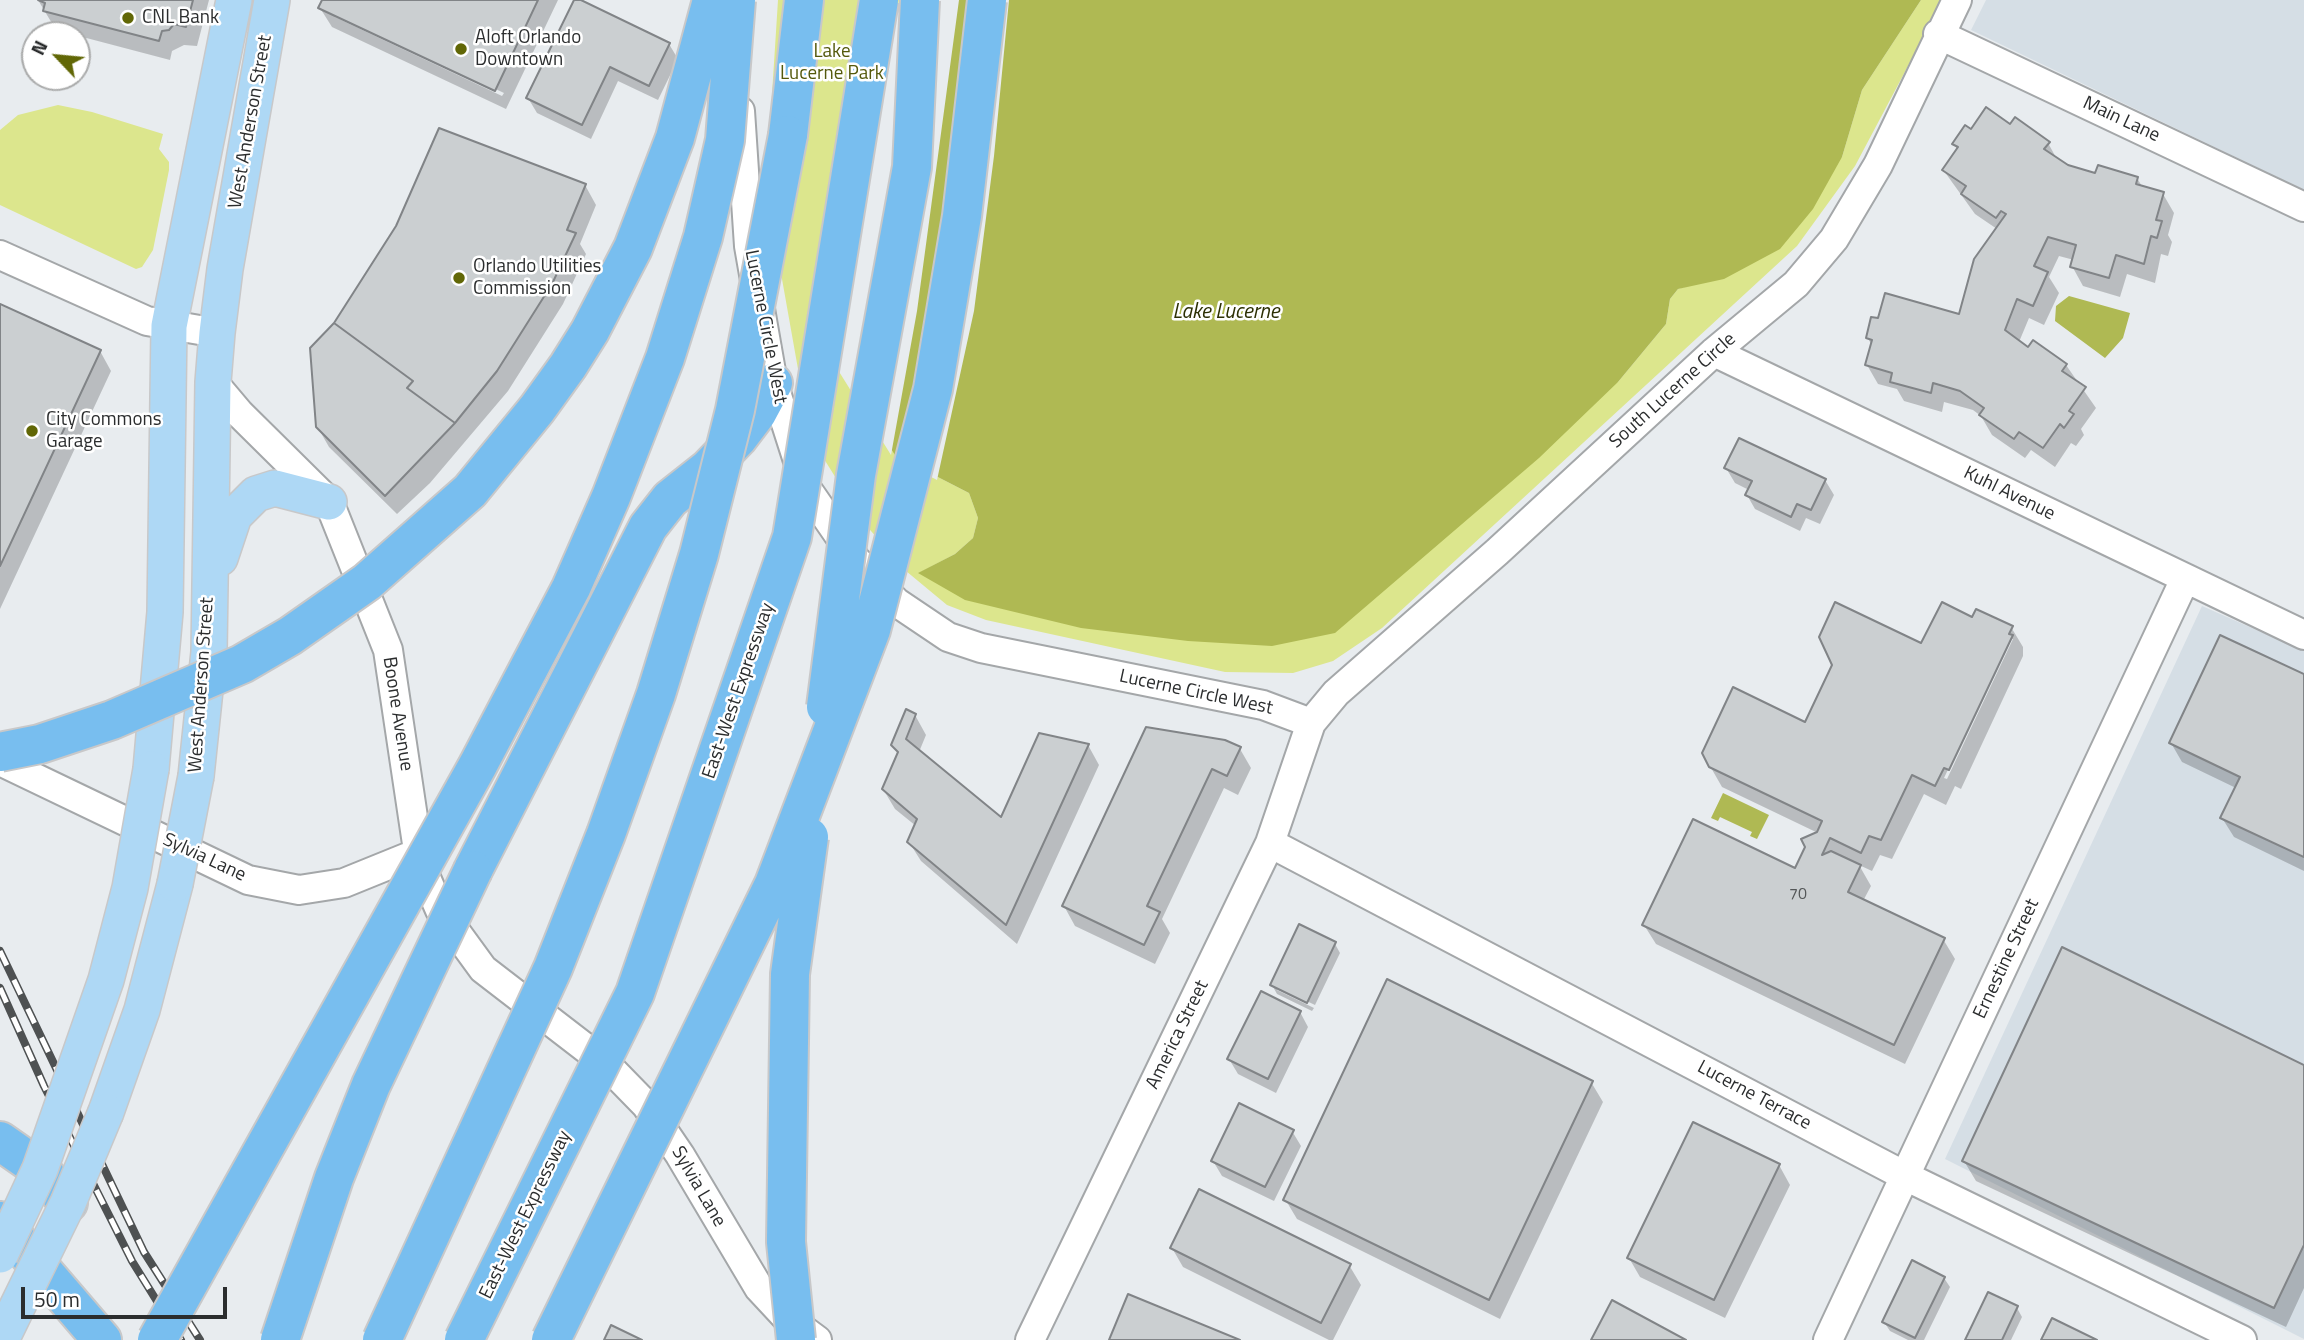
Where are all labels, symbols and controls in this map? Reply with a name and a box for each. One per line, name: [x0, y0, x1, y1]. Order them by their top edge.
place label: CNL Bank: [142, 7, 219, 29]
marker: CNL Bank: [120, 10, 136, 26]
north arrow: [21, 21, 91, 91]
place label: Aloft Orlando Downtown: [475, 27, 581, 71]
street label: West Anderson Street: [225, 33, 277, 211]
text: N: [23, 35, 54, 60]
marker: Aloft Orlando Downtown: [453, 41, 469, 57]
park label: Lake Lucerne Park: [780, 41, 884, 85]
street label: Main Lane: [2079, 92, 2163, 148]
street label: Lucerne Circle West: [739, 248, 791, 406]
place label: Orlando Utilities Commission: [473, 256, 601, 300]
marker: Orlando Utilities Commission: [451, 270, 467, 286]
water label: Lake Lucerne: [1173, 300, 1279, 326]
street label: South Lucerne Circle: [1605, 328, 1741, 454]
place label: City Commons Garage: [46, 409, 162, 453]
marker: City Commons Garage: [24, 423, 40, 439]
street label: Kuhl Avenue: [1960, 462, 2058, 526]
street label: West Anderson Street: [184, 597, 220, 773]
street label: East-West Expressway: [698, 600, 780, 782]
street label: Boone Avenue: [377, 655, 417, 773]
street label: Lucerne Circle West: [1117, 666, 1275, 720]
street label: Sylvia Lane: [159, 829, 249, 887]
house number: 70: [1789, 885, 1807, 905]
street label: Ernestine Street: [1969, 895, 2045, 1023]
street label: America Street: [1142, 977, 1214, 1093]
street label: Lucerne Terrace: [1693, 1056, 1815, 1136]
street label: East-West Expressway: [475, 1127, 577, 1303]
street label: Sylvia Lane: [666, 1143, 730, 1231]
scale bar: [24, 1274, 231, 1318]
text: 50 m: [34, 1283, 80, 1315]

